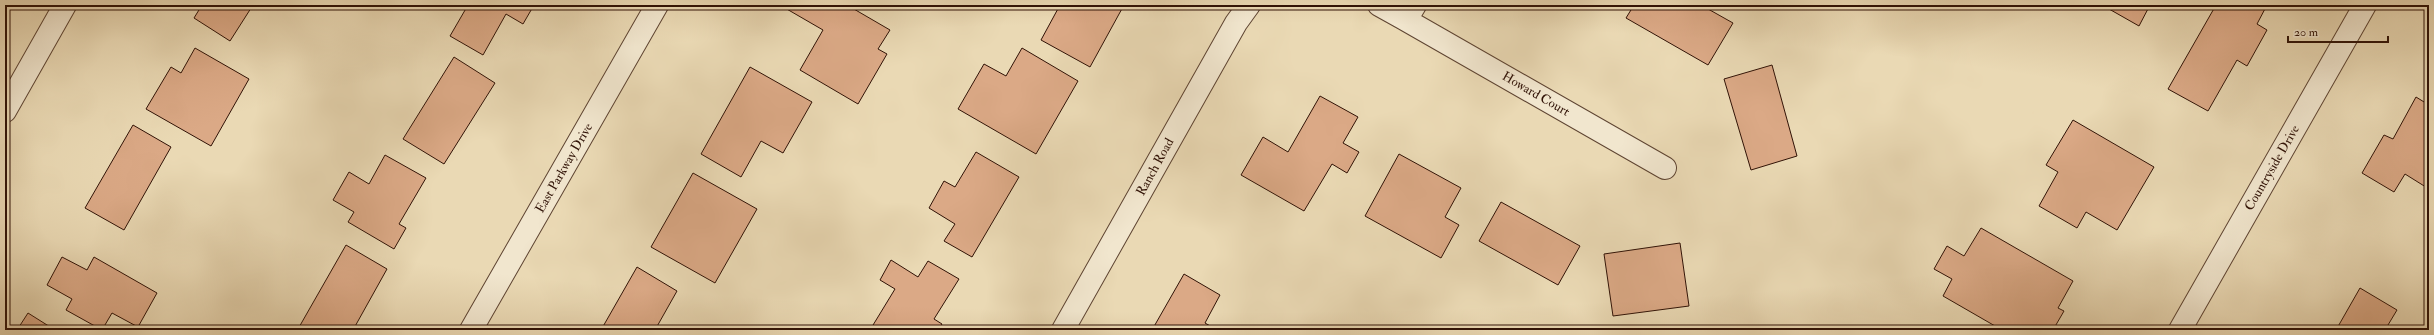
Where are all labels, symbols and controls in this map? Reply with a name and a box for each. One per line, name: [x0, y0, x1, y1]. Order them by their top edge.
scale bar: [2288, 18, 2388, 44]
text: 20 m: [2294, 25, 2319, 40]
street label: Howard Court: [1499, 68, 1573, 120]
street label: East Parkway Drive: [532, 120, 597, 216]
street label: Countryside Drive: [2241, 122, 2304, 214]
street label: Ranch Road: [1133, 135, 1178, 199]

